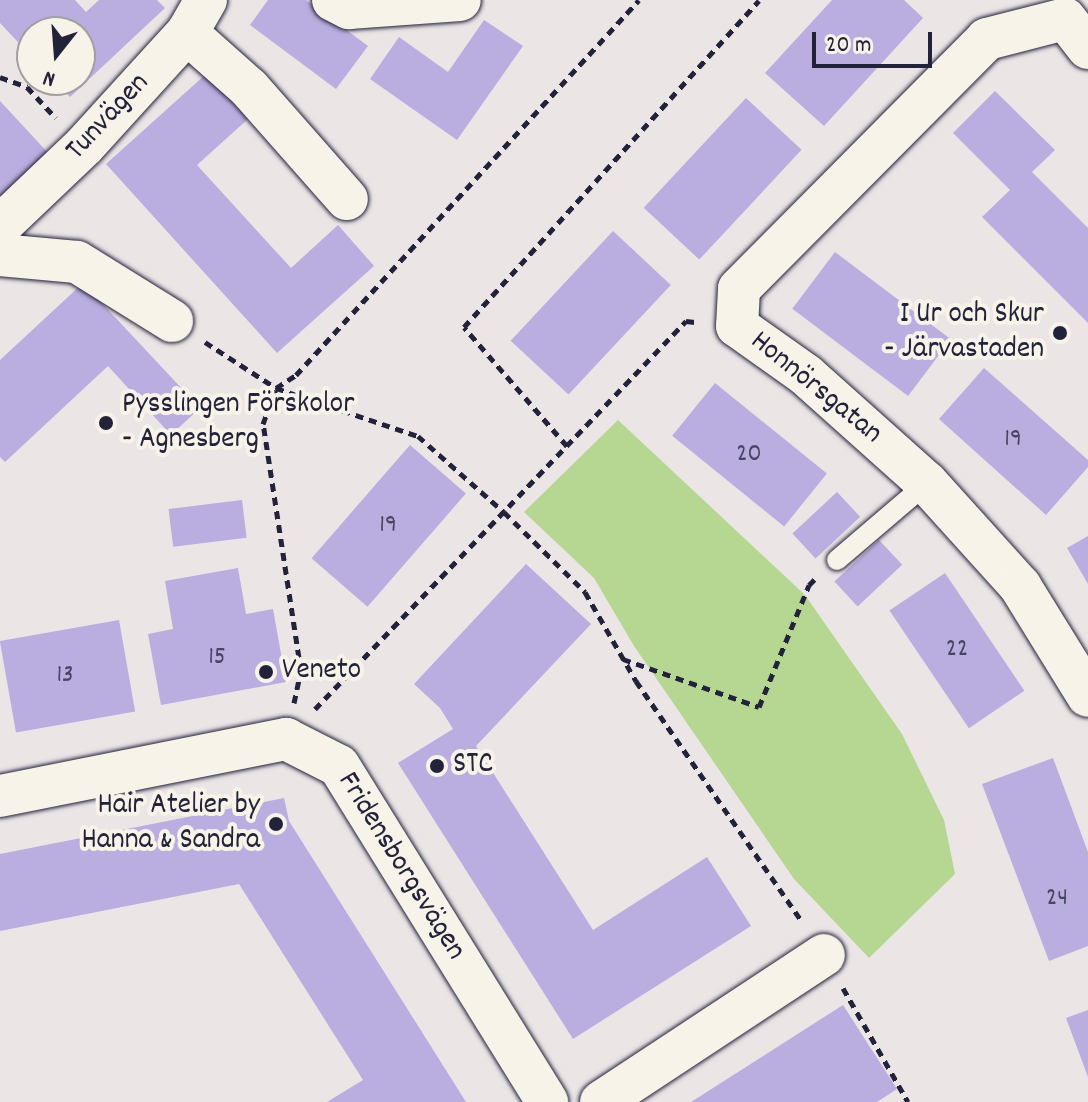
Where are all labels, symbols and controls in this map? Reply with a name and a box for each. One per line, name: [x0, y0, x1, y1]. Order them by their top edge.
north arrow: [16, 16, 96, 96]
scale bar: [816, 16, 936, 66]
text: 20 m: [826, 29, 872, 63]
text: N: [40, 61, 59, 94]
street label: Tunvägen: [60, 67, 158, 169]
place label: I Ur och Skur - Järvastaden: [884, 298, 1044, 368]
marker: I Ur och Skur - Järvastaden: [1051, 324, 1069, 342]
street label: Honnörsgatan: [742, 325, 888, 453]
place label: Pysslingen Förskolor - Agnesberg: [122, 388, 354, 458]
marker: Pysslingen Förskolor - Agnesberg: [97, 414, 115, 432]
house number: 19: [1004, 424, 1022, 456]
house number: 20: [736, 439, 762, 471]
house number: 19: [379, 510, 397, 542]
house number: 22: [946, 634, 968, 666]
house number: 15: [208, 642, 226, 674]
place label: Veneto: [282, 654, 361, 690]
house number: 13: [56, 660, 74, 692]
marker: Veneto: [257, 663, 275, 681]
place label: STC: [453, 748, 493, 784]
marker: STC: [428, 757, 446, 775]
street label: Fridensborgsvägen: [328, 766, 472, 968]
place label: Hair Atelier by Hanna & Sandra: [81, 789, 260, 860]
marker: Hair Atelier by Hanna & Sandra: [267, 815, 285, 833]
house number: 24: [1046, 883, 1068, 915]

